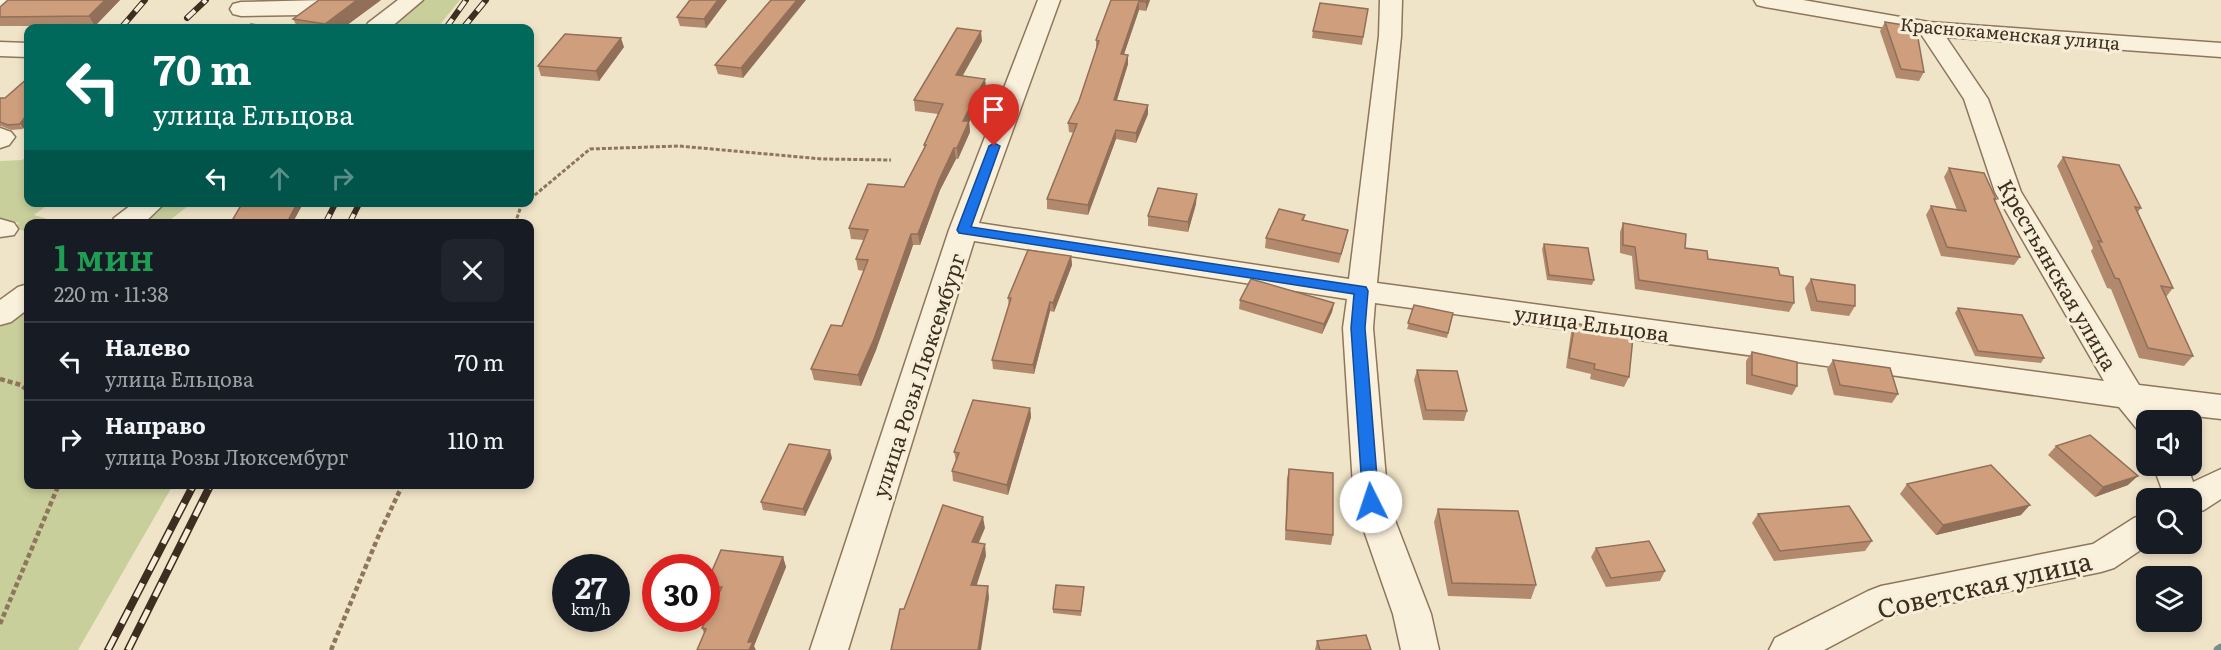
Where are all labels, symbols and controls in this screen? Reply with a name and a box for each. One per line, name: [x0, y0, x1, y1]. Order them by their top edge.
street label: Краснокаменская улица: [1899, 10, 2121, 56]
text: 70 m: [153, 36, 252, 98]
icon: left: [54, 48, 132, 126]
pin: [968, 84, 1019, 146]
text: улица Ельцова: [153, 93, 354, 133]
icon: arrive: [977, 93, 1010, 126]
icon: left: [200, 162, 233, 195]
icon: ahead: [263, 162, 296, 195]
icon: right: [326, 162, 359, 195]
street label: Крестьянская улица: [1992, 173, 2127, 376]
text: 1 мин: [54, 229, 154, 282]
button: close: [441, 239, 504, 302]
street label: улица Розы Люксембург: [863, 249, 971, 501]
text: 220 m · 11:38: [54, 278, 169, 308]
street label: улица Ельцова: [1513, 296, 1672, 348]
text: Налево: [105, 330, 190, 363]
icon: left: [54, 345, 87, 378]
text: 70 m: [454, 345, 504, 378]
text: улица Ельцова: [105, 363, 254, 393]
text: Направо: [105, 408, 206, 441]
map controls: [2136, 410, 2202, 632]
button: sound: [2136, 410, 2202, 476]
icon: right: [54, 423, 87, 456]
text: 110 m: [448, 423, 504, 456]
text: улица Розы Люксембург: [105, 441, 349, 471]
position arrow: [1339, 470, 1403, 534]
button: search: [2136, 488, 2202, 554]
street label: Советская улица: [1873, 539, 2095, 627]
speed limit sign: 30: [642, 554, 720, 632]
text: 27: [575, 564, 607, 608]
button: layers: [2136, 566, 2202, 632]
text: km/h: [571, 597, 611, 620]

